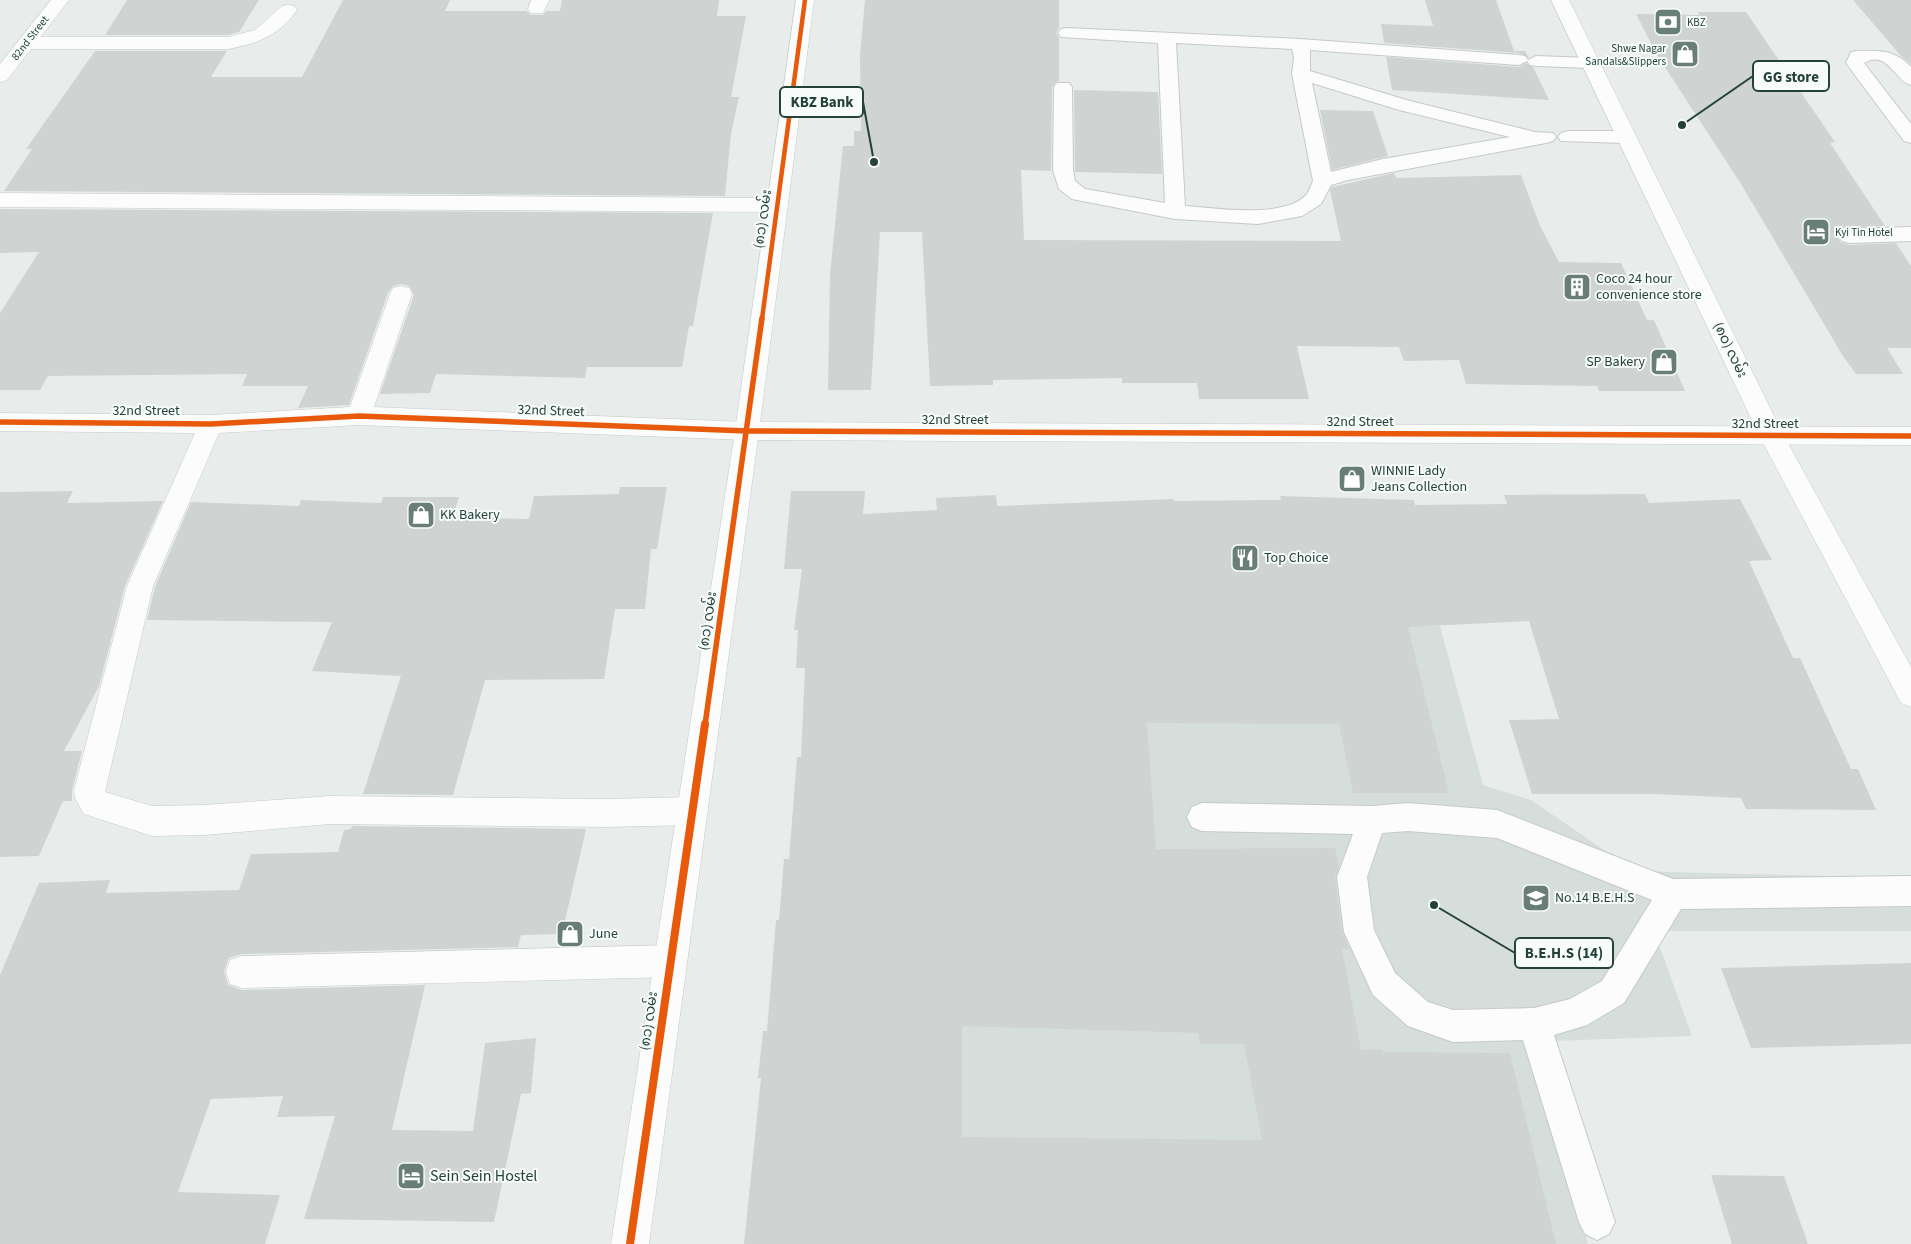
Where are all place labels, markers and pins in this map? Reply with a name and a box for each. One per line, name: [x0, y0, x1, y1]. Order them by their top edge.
bank icon: KBZ: [1653, 7, 1683, 37]
place label: KBZ: [1687, 15, 1706, 30]
shop icon: Shwe Nagar Sandals&Slippers: [1670, 39, 1700, 69]
place label: Shwe Nagar Sandals&Slippers: [1585, 41, 1666, 69]
callout: GG store: [1753, 61, 1829, 91]
callout: KBZ Bank: [780, 87, 863, 117]
hotel icon: Kyi Tin Hotel: [1801, 217, 1831, 247]
place label: Kyi Tin Hotel: [1835, 225, 1893, 240]
place label: Coco 24 hour convenience store: [1596, 269, 1702, 305]
building icon: Coco 24 hour convenience store: [1562, 272, 1592, 302]
shop icon: SP Bakery: [1649, 347, 1679, 377]
place label: SP Bakery: [1586, 352, 1645, 372]
place label: WINNIE Lady Jeans Collection: [1371, 461, 1467, 497]
shop icon: WINNIE Lady Jeans Collection: [1337, 464, 1367, 494]
shop icon: KK Bakery: [406, 500, 436, 530]
place label: KK Bakery: [440, 505, 500, 525]
restaurant icon: Top Choice: [1230, 543, 1260, 573]
place label: Top Choice: [1264, 548, 1328, 568]
school or university icon: No.14 B.E.H.S: [1521, 883, 1551, 913]
place label: No.14 B.E.H.S: [1555, 888, 1634, 908]
shop icon: June: [555, 919, 585, 949]
place label: June: [589, 924, 618, 944]
callout: B.E.H.S (14): [1515, 938, 1613, 968]
hotel icon: Sein Sein Hostel: [396, 1161, 426, 1191]
place label: Sein Sein Hostel: [430, 1165, 537, 1187]

